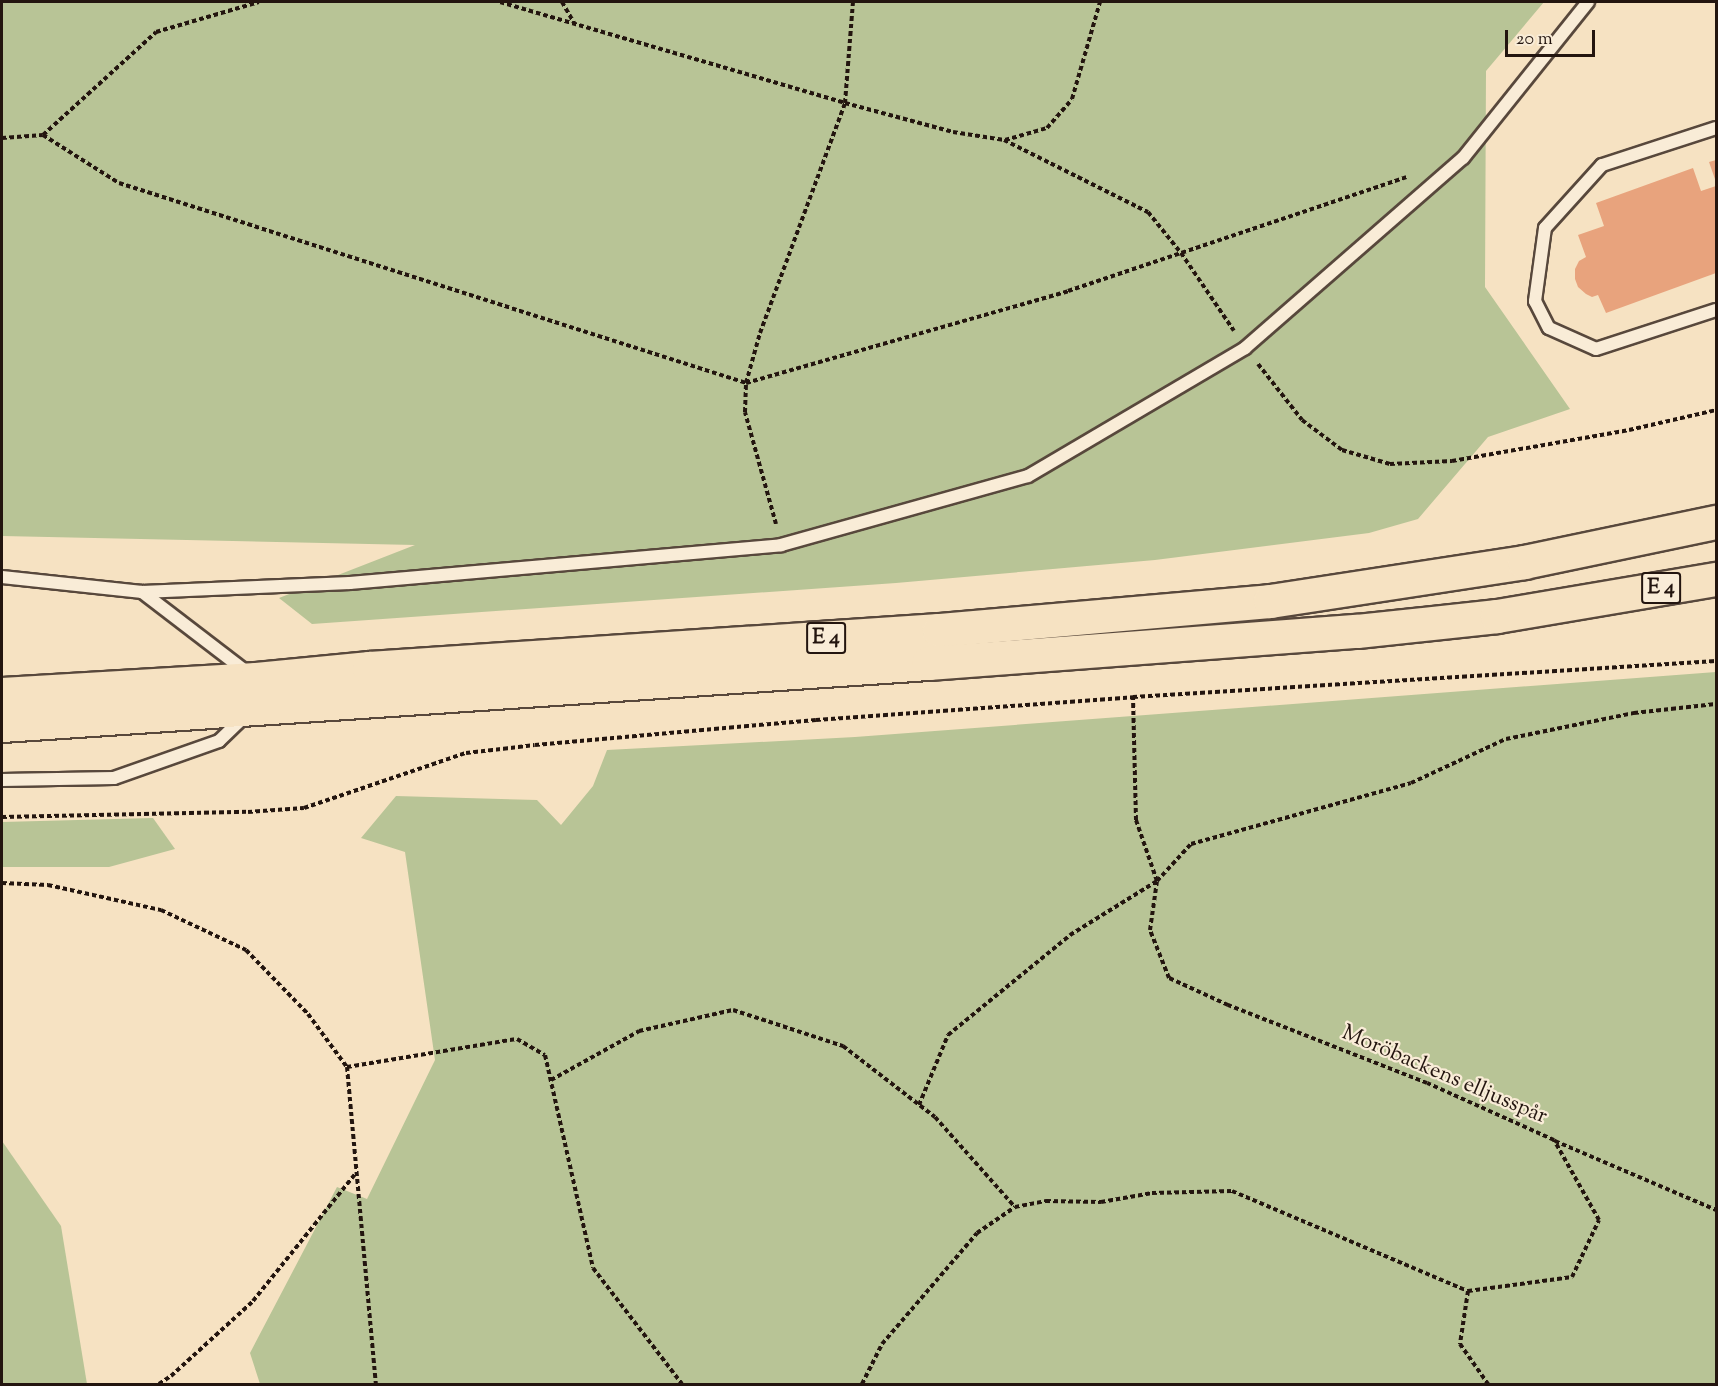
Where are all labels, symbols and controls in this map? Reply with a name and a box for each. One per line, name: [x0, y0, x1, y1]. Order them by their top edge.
scale bar: [1508, 18, 1598, 56]
text: 20 m: [1516, 27, 1553, 53]
road number: E 4: [1640, 570, 1682, 606]
road number: E 4: [805, 620, 847, 656]
street label: Moröbackens elljusspår: [1337, 1021, 1551, 1131]

